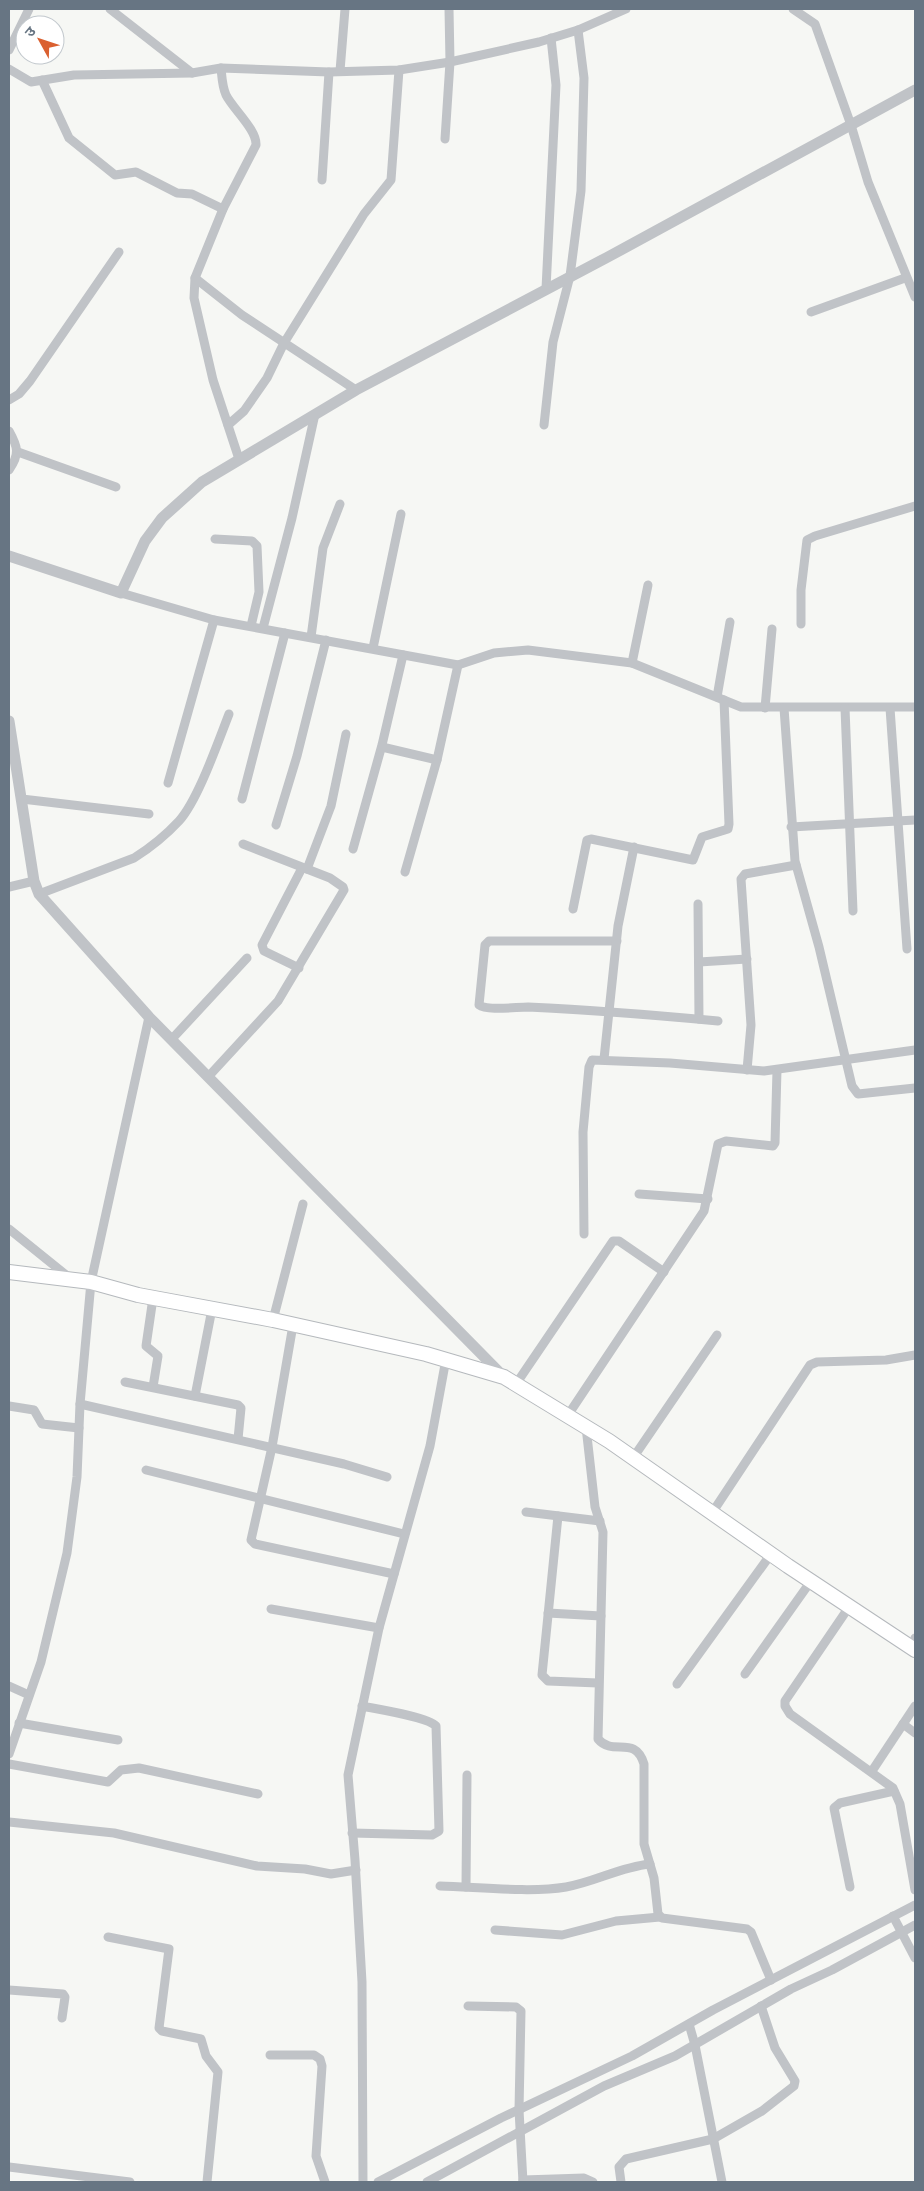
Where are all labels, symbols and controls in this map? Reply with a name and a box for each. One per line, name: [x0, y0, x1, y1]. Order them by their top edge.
north arrow: [15, 15, 65, 65]
text: उ: [21, 23, 40, 41]

